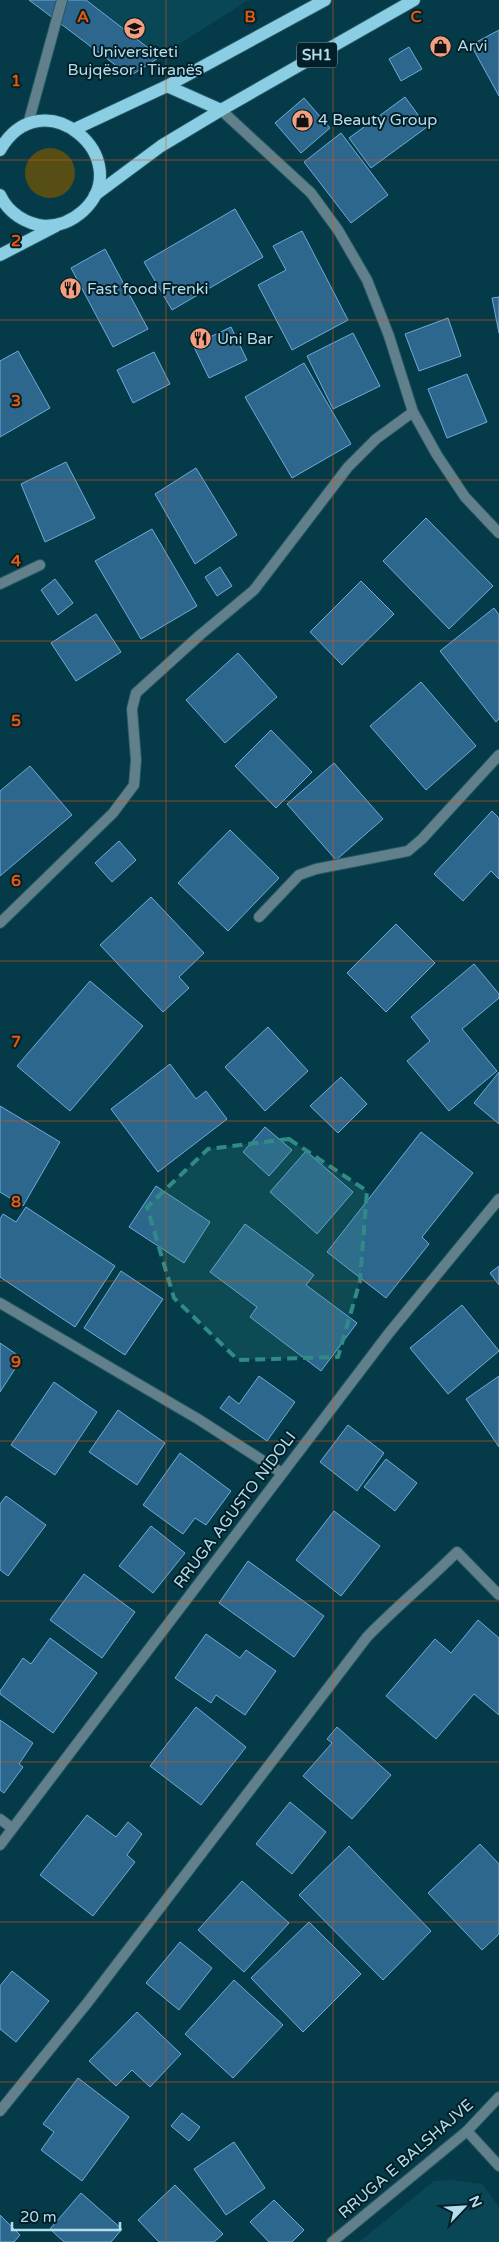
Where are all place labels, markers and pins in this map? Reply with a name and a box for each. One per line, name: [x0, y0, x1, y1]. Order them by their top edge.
school or university icon: Universiteti Bujqësor i Tiranës: [123, 16, 147, 40]
shop icon: Arvi: [429, 34, 453, 58]
place label: Arvi: [457, 36, 487, 56]
place label: Universiteti Bujqësor i Tiranës: [68, 42, 202, 80]
shop icon: 4 Beauty Group: [290, 108, 314, 132]
place label: 4 Beauty Group: [318, 110, 437, 130]
restaurant icon: Fast food Frenki: [59, 277, 83, 301]
place label: Fast food Frenki: [87, 279, 208, 299]
restaurant icon: Uni Bar: [189, 327, 213, 351]
place label: Uni Bar: [217, 329, 274, 349]

